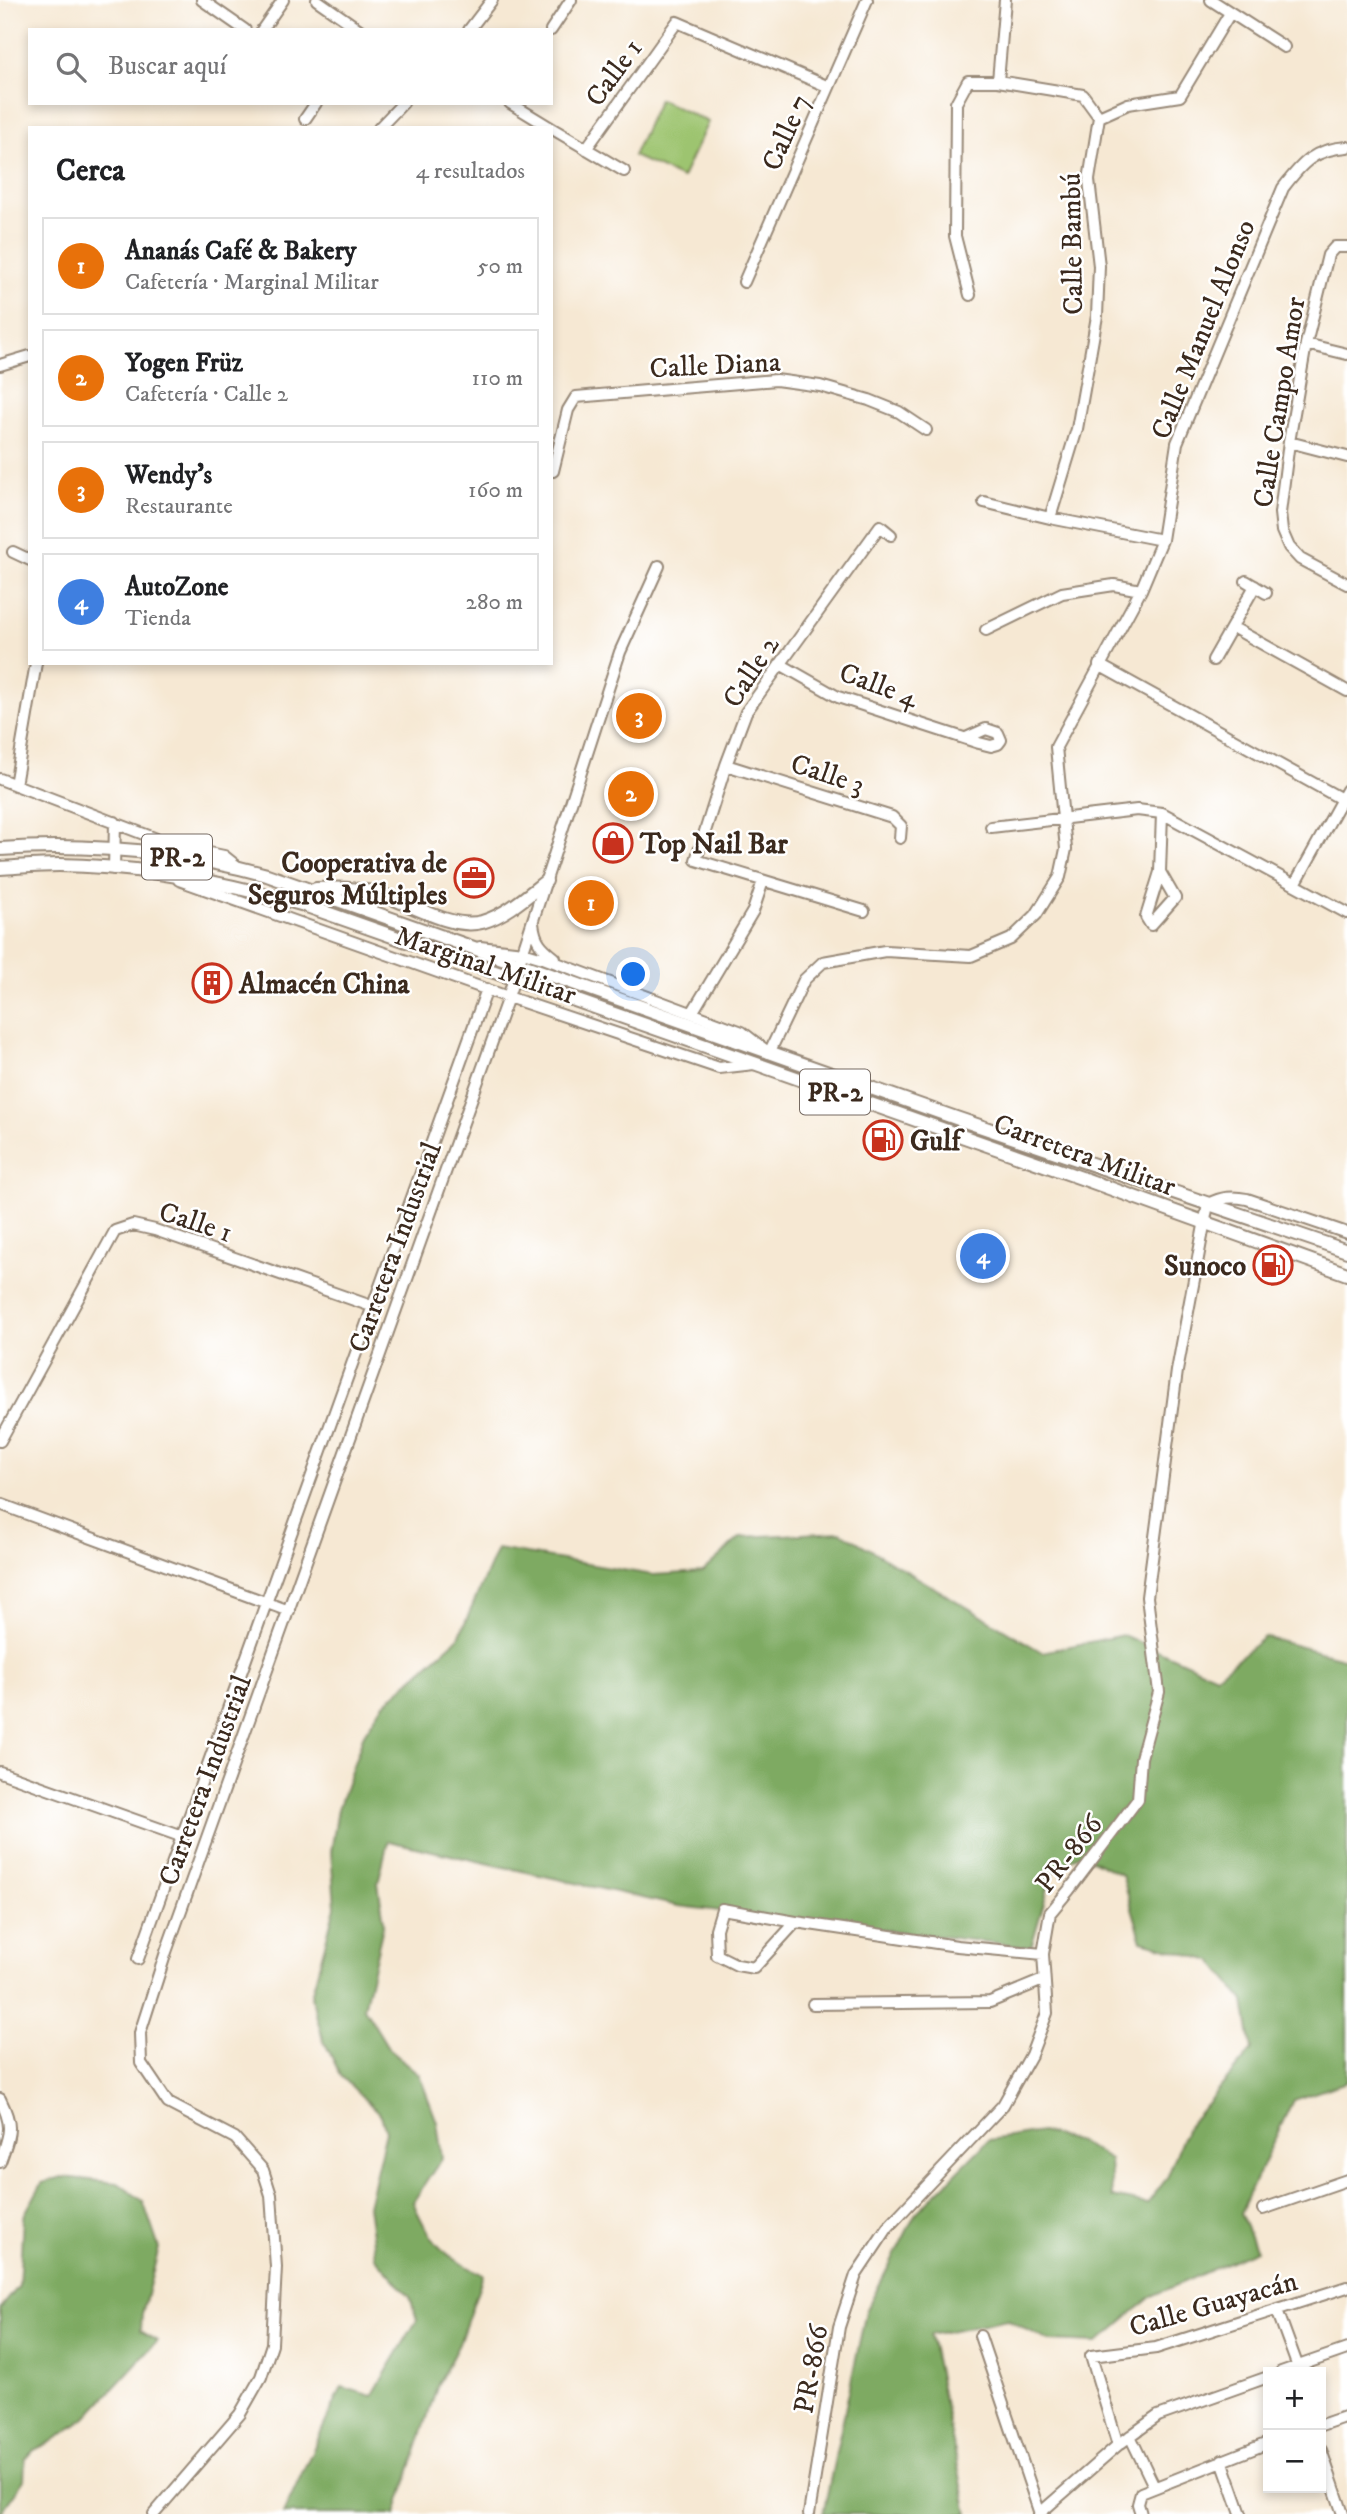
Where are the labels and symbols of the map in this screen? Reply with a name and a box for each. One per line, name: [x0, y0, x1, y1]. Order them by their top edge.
street label: Calle 1: [578, 32, 650, 114]
street label: Calle 7: [754, 89, 819, 176]
street label: Calle Bambú: [1054, 173, 1091, 315]
street label: Calle Manuel Alonso: [1143, 215, 1263, 444]
street label: Calle Campo Amor: [1246, 294, 1313, 510]
street label: Calle Diana: [649, 345, 782, 386]
street label: Calle 2: [715, 629, 787, 714]
street label: Calle 4: [834, 655, 923, 716]
pin: 3: [616, 690, 662, 742]
street label: Calle 3: [786, 746, 869, 803]
pin: 2: [608, 768, 654, 820]
shop icon: Top Nail Bar: [592, 822, 634, 864]
place label: Top Nail Bar: [639, 827, 788, 862]
road number: PR-2: [142, 834, 212, 880]
place label: Cooperativa de Seguros Múltiples: [248, 846, 448, 913]
office icon: Cooperativa de Seguros Múltiples: [453, 857, 495, 899]
pin: 1: [568, 877, 614, 929]
street label: Marginal Militar: [390, 918, 581, 1013]
your location: [616, 957, 650, 991]
building icon: Almacén China: [191, 962, 233, 1004]
place label: Almacén China: [238, 967, 411, 1002]
road number: PR-2: [800, 1070, 870, 1114]
street label: Carretera Militar: [989, 1106, 1181, 1205]
fuel station icon: Gulf: [862, 1119, 904, 1161]
place label: Gulf: [910, 1124, 966, 1159]
street label: Carretera Industrial: [341, 1137, 450, 1358]
street label: Calle 1: [154, 1194, 237, 1251]
pin: 4: [960, 1230, 1006, 1282]
fuel station icon: Sunoco: [1252, 1244, 1294, 1286]
place label: Sunoco: [1164, 1249, 1246, 1284]
street label: Carretera Industrial: [151, 1670, 260, 1891]
street label: PR-866: [1028, 1807, 1111, 1900]
street label: Calle Guayacán: [1125, 2264, 1302, 2345]
street label: PR-866: [786, 2321, 837, 2416]

